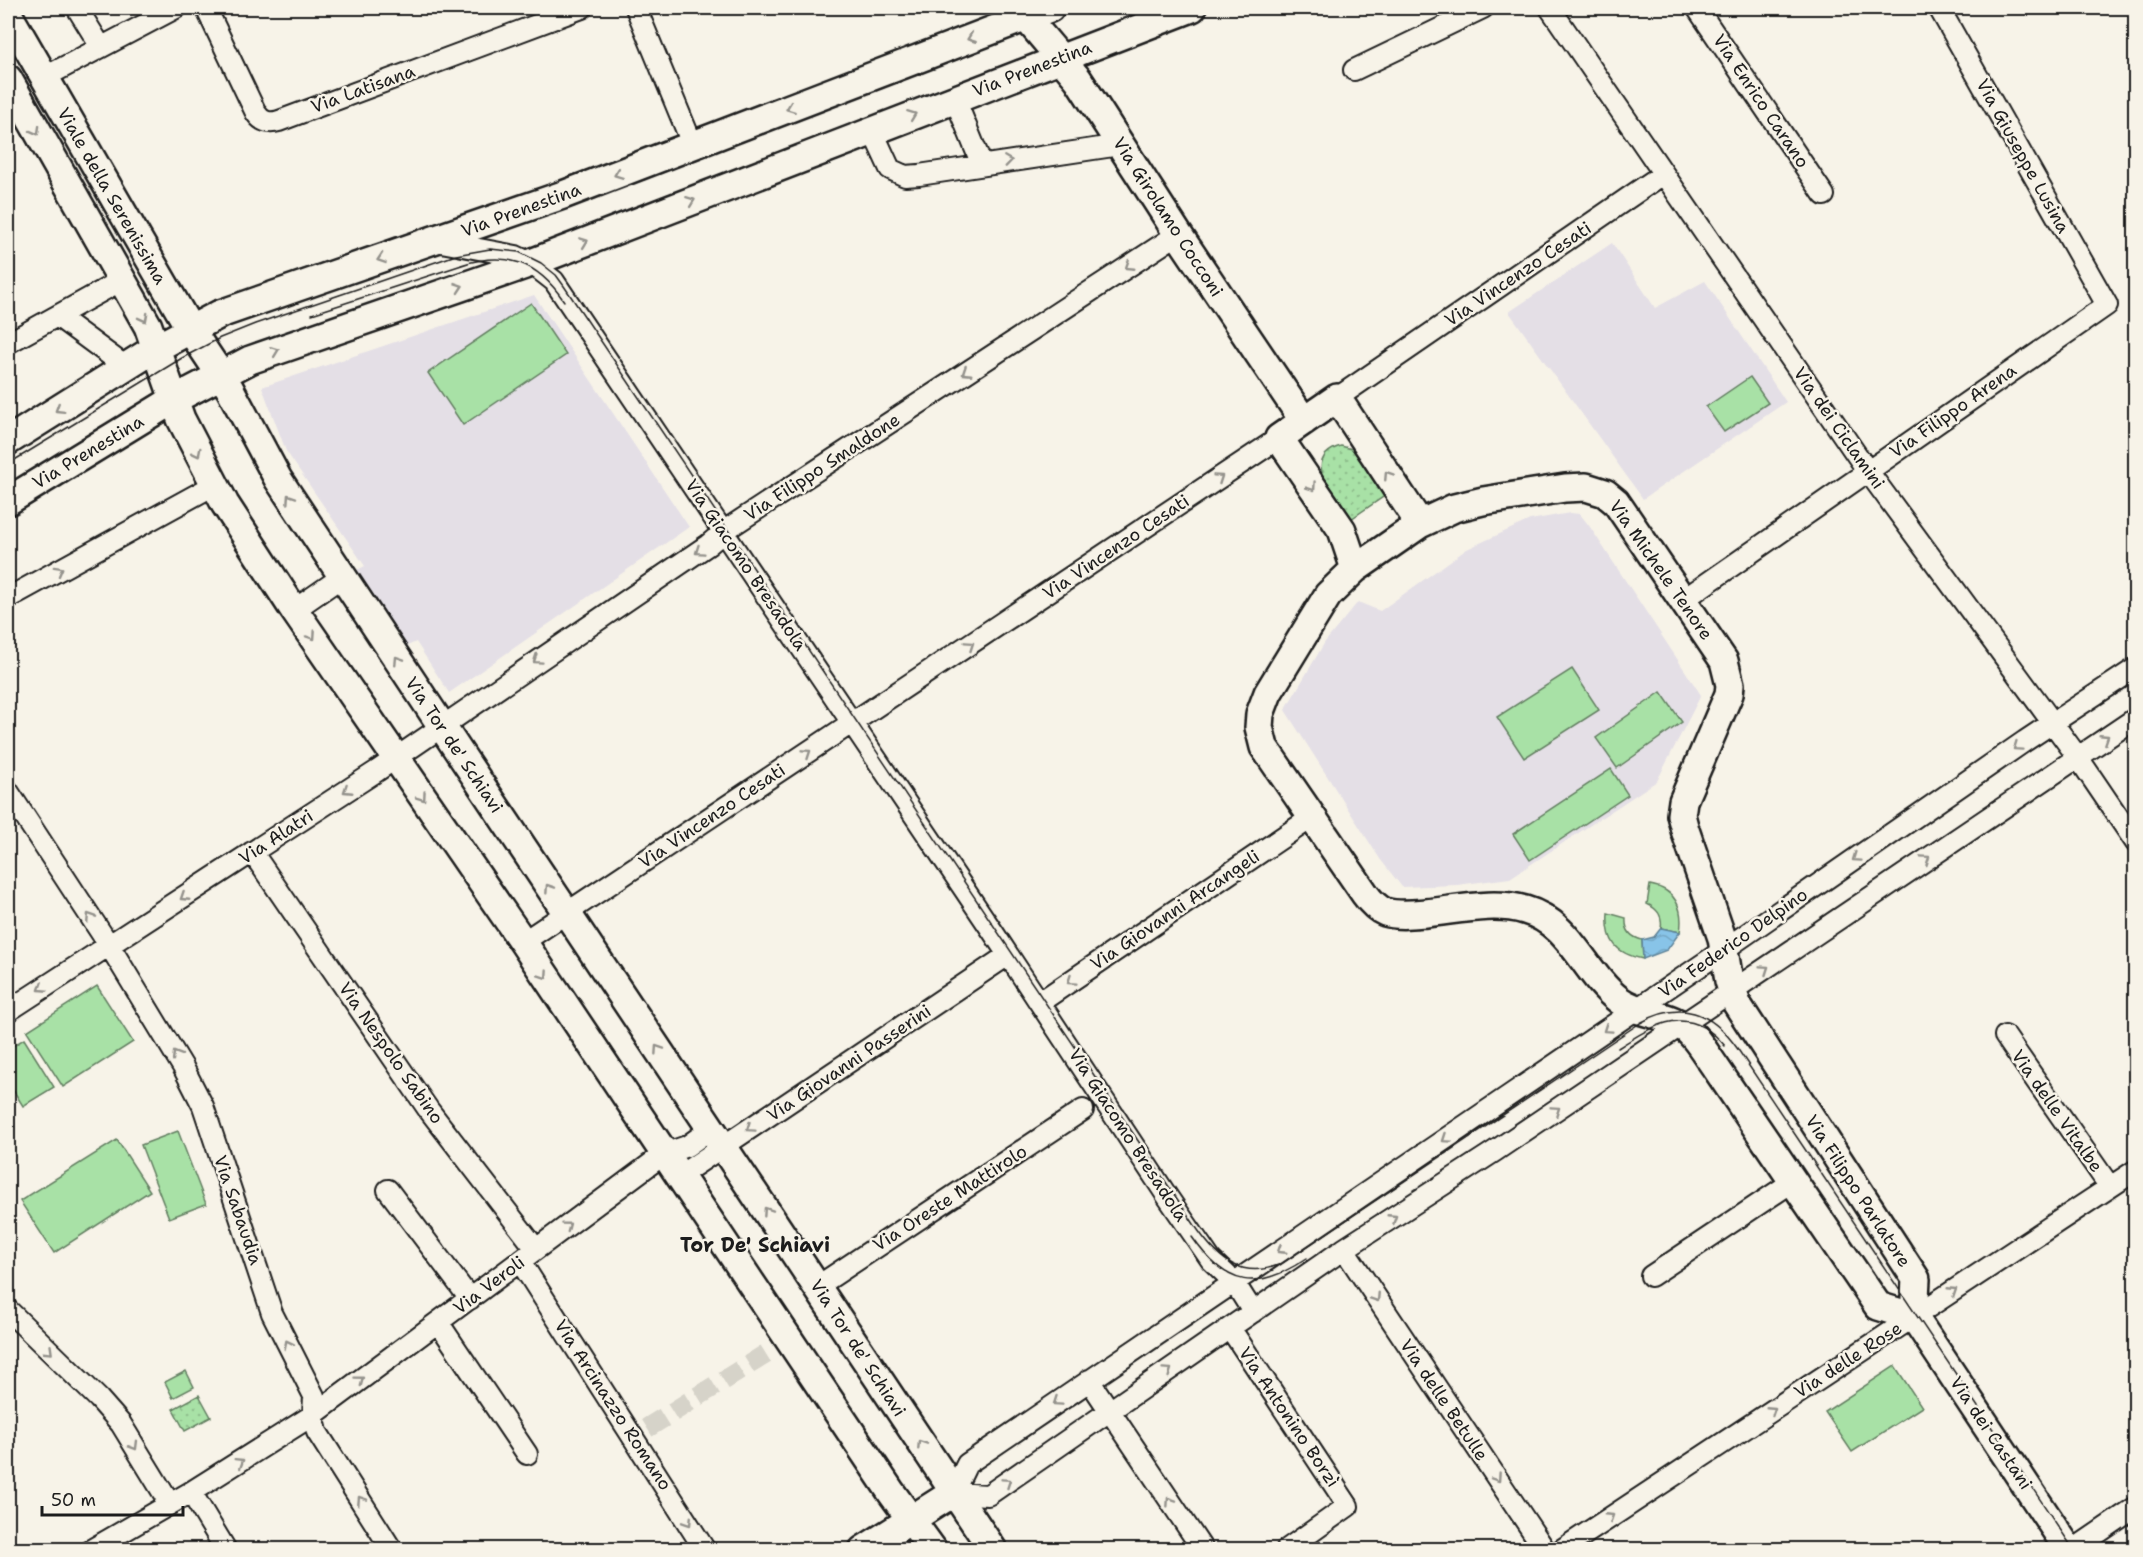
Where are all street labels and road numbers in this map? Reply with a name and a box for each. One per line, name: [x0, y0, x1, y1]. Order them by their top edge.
street label: Via Enrico Carano: [1707, 29, 1815, 173]
street label: Via Prenestina: [969, 35, 1095, 103]
street label: Via Latisana: [308, 59, 418, 119]
street label: Via Giuseppe Lusina: [1971, 74, 2075, 238]
street label: Viale della Serenissima: [52, 103, 172, 289]
street label: Via Girolamo Cocconi: [1107, 133, 1229, 301]
street label: Via Prenestina: [458, 177, 584, 243]
street label: Via Vincenzo Cesati: [1440, 216, 1596, 332]
street label: Via Filippo Arena: [1885, 358, 2021, 464]
street label: Via dei Ciclamini: [1788, 362, 1890, 494]
street label: Via Filippo Smaldone: [739, 408, 905, 526]
street label: Via Prenestina: [28, 409, 148, 495]
street label: Via Giacomo Bresadola: [680, 475, 812, 655]
street label: Via Vincenzo Cesati: [1038, 489, 1194, 605]
street label: Via Michele Tenore: [1604, 495, 1718, 645]
street label: Via Tor de' Schiavi: [399, 672, 509, 818]
street label: Via Vincenzo Cesati: [634, 758, 790, 874]
street label: Via Alatri: [234, 804, 318, 870]
street label: Via Giovanni Arcangeli: [1086, 844, 1264, 976]
street label: Via Federico Delpino: [1654, 882, 1812, 1004]
street label: Via Nespolo Sabino: [333, 977, 449, 1129]
street label: Via Giovanni Passerini: [762, 999, 936, 1127]
street label: Via Giacomo Bresadola: [1063, 1044, 1193, 1226]
street label: Via delle Vitalbe: [2006, 1045, 2108, 1177]
street label: Via Filippo Parlatore: [1800, 1110, 1916, 1272]
street label: Via Oreste Mattirolo: [868, 1139, 1032, 1257]
street label: Via Sabaudia: [208, 1152, 268, 1268]
street label: Via Veroli: [448, 1250, 530, 1320]
street label: Via Tor de' Schiavi: [805, 1275, 911, 1421]
street label: Via Arcinazzo Romano: [549, 1315, 677, 1495]
street label: Via delle Rose: [1789, 1316, 1907, 1404]
street label: Via delle Betulle: [1394, 1334, 1494, 1466]
street label: Via Antonino Borzì: [1233, 1342, 1345, 1492]
street label: Via dei Castani: [1944, 1372, 2038, 1494]

